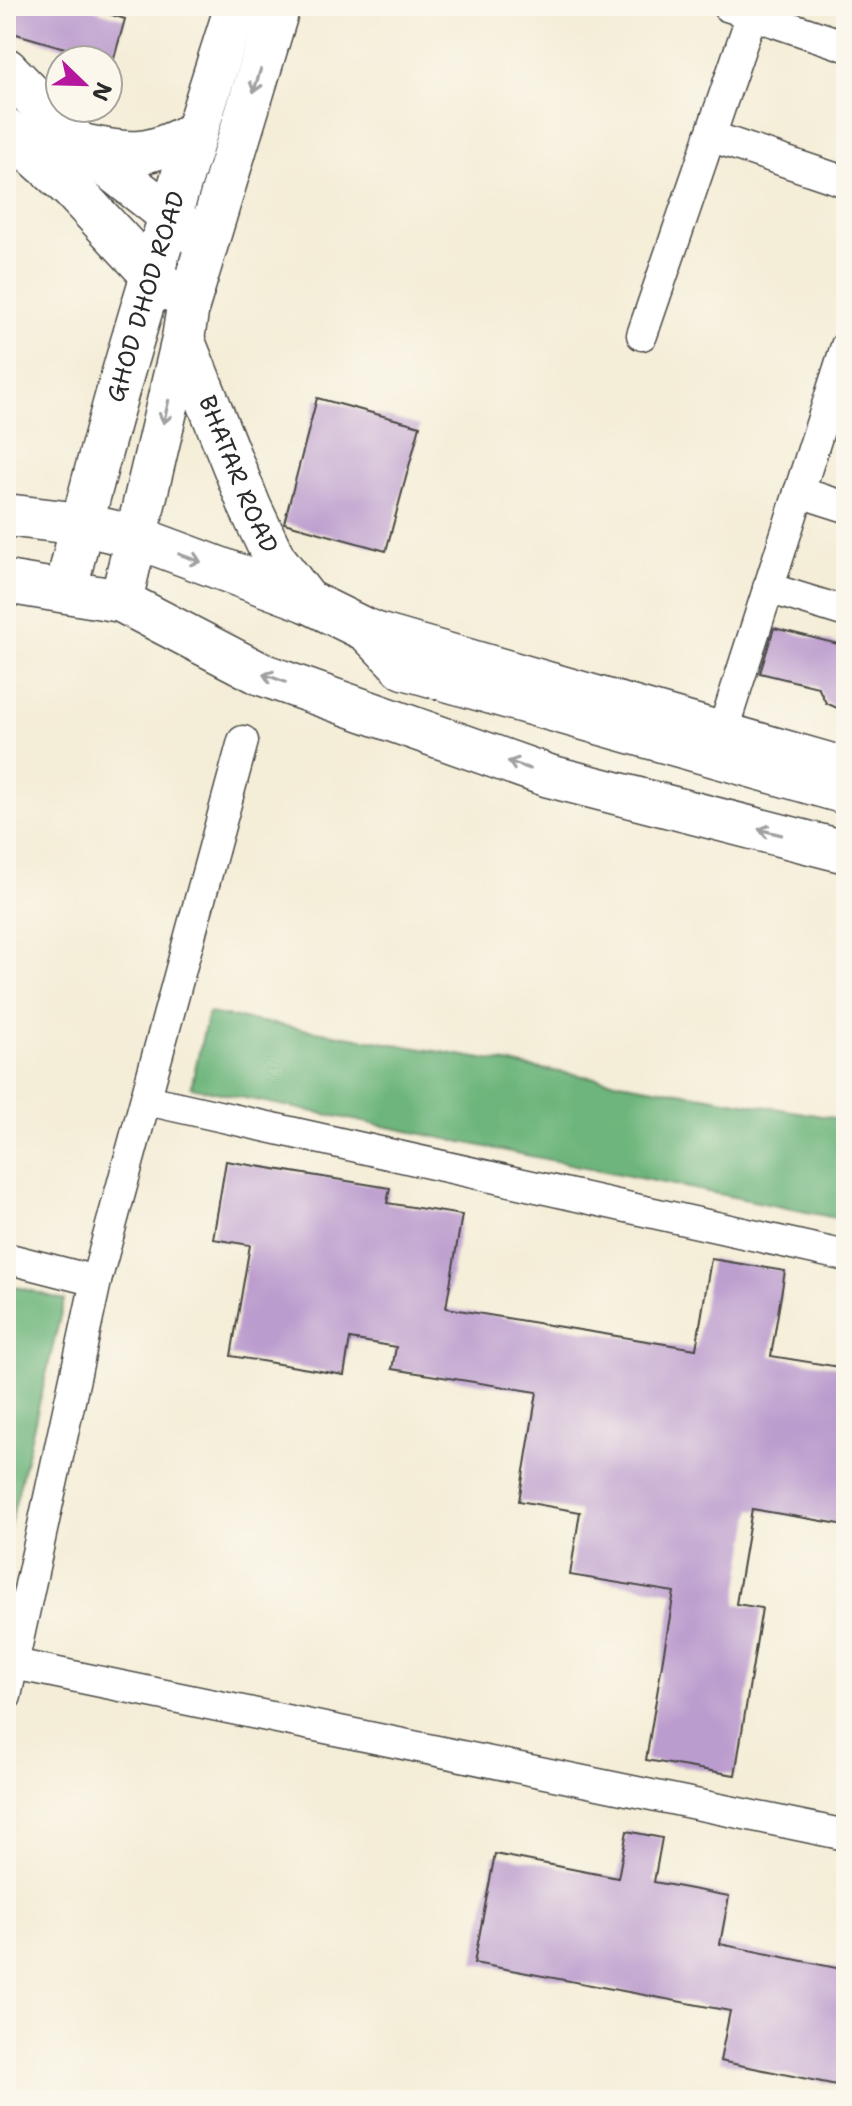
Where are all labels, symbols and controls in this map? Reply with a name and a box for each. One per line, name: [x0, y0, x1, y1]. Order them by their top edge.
north arrow: [44, 44, 124, 124]
one-way arrow: [249, 67, 264, 93]
text: N: [85, 78, 119, 105]
street label: GHOD DHOD ROAD: [99, 187, 193, 406]
street label: BHATAR ROAD: [191, 391, 285, 558]
one-way arrow: [157, 399, 172, 425]
one-way arrow: [177, 551, 202, 566]
one-way arrow: [262, 670, 287, 685]
one-way arrow: [508, 757, 532, 771]
one-way arrow: [758, 824, 784, 839]

